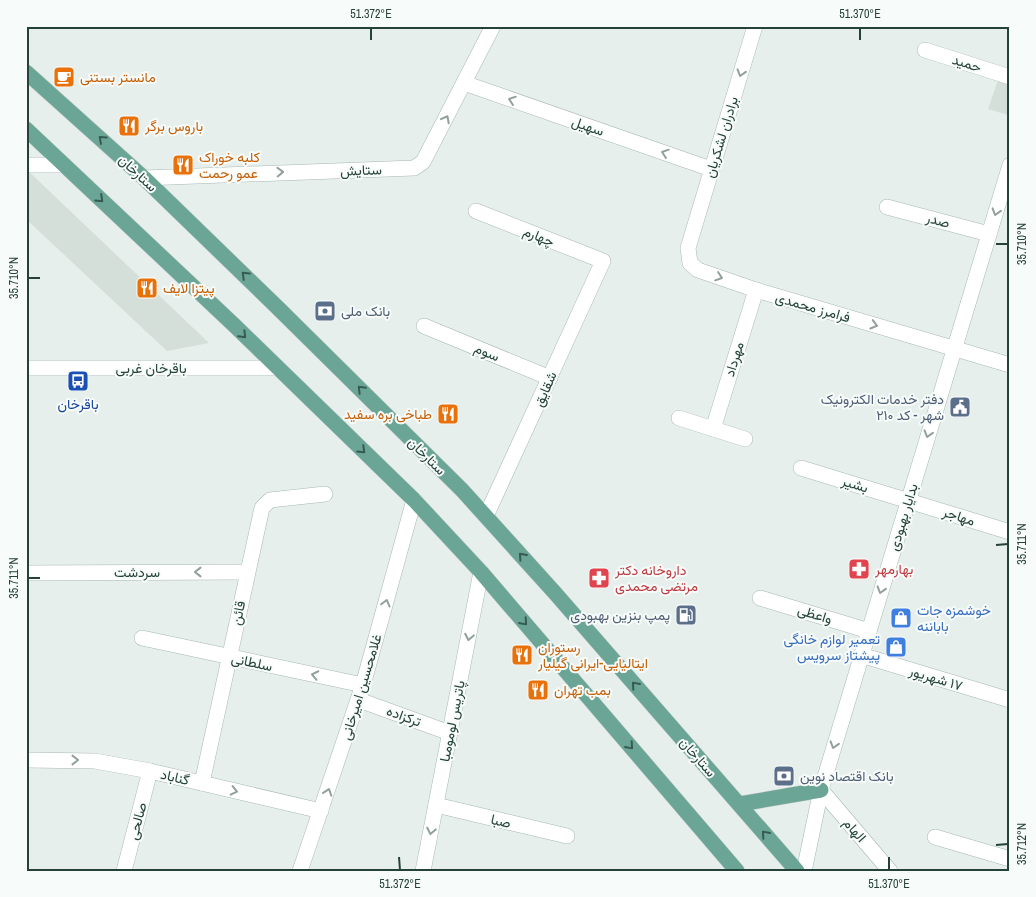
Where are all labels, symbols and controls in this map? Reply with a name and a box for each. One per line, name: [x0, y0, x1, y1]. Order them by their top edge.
text: 51.372°E: [350, 6, 392, 22]
text: 51.370°E: [839, 6, 881, 22]
street label: حمید: [950, 50, 984, 76]
cafe icon: مانستر بستنی: [52, 65, 76, 89]
place label: مانستر بستنی: [80, 68, 156, 86]
one-way arrow: [736, 68, 746, 77]
street label: برادران لشکریان: [700, 94, 742, 180]
one-way arrow: [508, 95, 517, 105]
street label: سهیل: [569, 112, 607, 140]
restaurant icon: باروس برگر: [117, 114, 141, 138]
one-way arrow: [440, 115, 450, 124]
place label: باروس برگر: [144, 117, 203, 135]
one-way arrow: [98, 136, 107, 145]
place label: کلبه خوراک عمو رحمت: [199, 148, 260, 182]
one-way arrow: [662, 149, 670, 159]
street label: ستارخان: [115, 151, 161, 195]
restaurant icon: کلبه خوراک عمو رحمت: [171, 153, 195, 177]
street label: ستایش: [340, 160, 382, 180]
one-way arrow: [276, 167, 284, 178]
one-way arrow: [94, 193, 103, 202]
one-way arrow: [991, 207, 1001, 215]
street label: صدر: [923, 208, 952, 232]
street label: چهارم: [520, 222, 557, 251]
text: 35.710°N: [1014, 223, 1030, 265]
text: 35.710°N: [6, 257, 22, 299]
one-way arrow: [714, 271, 723, 281]
one-way arrow: [242, 272, 251, 281]
restaurant icon: پیتزا لایف: [135, 276, 159, 300]
place label: پیتزا لایف: [163, 279, 215, 298]
street label: فرامرز محمدی: [773, 288, 853, 326]
bank icon: بانک ملی: [313, 299, 337, 323]
place label: بانک ملی: [341, 302, 390, 320]
one-way arrow: [870, 320, 878, 330]
one-way arrow: [238, 329, 247, 338]
street label: سوم: [472, 339, 502, 365]
street label: مهرداد: [720, 339, 748, 379]
street label: باقرخان غربی: [115, 359, 187, 377]
bus stop icon: باقرخان: [66, 369, 90, 393]
street label: شقایق: [529, 369, 561, 409]
one-way arrow: [358, 386, 367, 395]
place label: دفتر خدمات الکترونیک شهر - کد ۲۱۰: [821, 390, 944, 424]
place label: باقرخان: [57, 395, 99, 413]
public building icon: دفتر خدمات الکترونیک شهر - کد ۲۱۰: [948, 395, 972, 419]
restaurant icon: طباخی بره سفید: [436, 402, 460, 426]
place label: طباخی بره سفید: [344, 405, 432, 423]
one-way arrow: [924, 430, 934, 438]
street label: ستارخان: [404, 433, 450, 479]
one-way arrow: [356, 444, 365, 453]
street label: بشیر: [839, 471, 871, 497]
street label: بدایار بهبودی: [884, 481, 922, 553]
street label: مهاجر: [940, 502, 977, 530]
text: 35.711°N: [1014, 523, 1030, 565]
one-way arrow: [519, 553, 528, 562]
text: 35.711°N: [6, 557, 22, 599]
pharmacy icon: بهارمهر: [847, 557, 871, 581]
place label: بهارمهر: [874, 560, 913, 578]
place label: داروخانه دکتر مرتضی محمدی: [614, 561, 698, 595]
street label: سردشت: [114, 563, 160, 581]
pharmacy icon: داروخانه دکتر مرتضی محمدی: [587, 566, 611, 590]
one-way arrow: [194, 567, 202, 577]
one-way arrow: [877, 585, 887, 593]
street label: قائن: [227, 599, 249, 627]
one-way arrow: [380, 599, 390, 608]
street label: واعظی: [795, 600, 835, 628]
place label: خوشمزه جات باباننه: [917, 601, 991, 635]
fuel station icon: پمپ بنزین بهبودی: [674, 603, 698, 627]
place label: پمپ بنزین بهبودی: [570, 606, 670, 625]
shop icon: خوشمزه جات باباننه: [889, 606, 913, 630]
one-way arrow: [519, 617, 528, 626]
place label: تعمیر لوازم خانگی پیشتاز سرویس: [784, 630, 880, 665]
street label: غلامحسین امیرخانی: [336, 632, 386, 742]
one-way arrow: [464, 633, 474, 642]
shop icon: تعمیر لوازم خانگی پیشتاز سرویس: [884, 635, 908, 659]
place label: رستوران ایتالیایی-ایرانی گیلیار: [537, 638, 648, 672]
restaurant icon: رستوران ایتالیایی-ایرانی گیلیار: [510, 643, 534, 667]
street label: سلطانی: [230, 649, 274, 675]
street label: ١٧ شهریور: [906, 661, 965, 695]
one-way arrow: [311, 670, 320, 681]
restaurant icon: بمب تهران: [526, 678, 550, 702]
street label: پاتریس لومومبا: [435, 679, 470, 763]
place label: بمب تهران: [554, 681, 611, 699]
one-way arrow: [632, 681, 641, 690]
street label: ترکزاده: [384, 701, 424, 731]
street label: ستارخان: [676, 734, 720, 780]
one-way arrow: [624, 740, 633, 749]
one-way arrow: [830, 741, 840, 749]
one-way arrow: [72, 755, 79, 765]
bank icon: بانک اقتصاد نوین: [772, 764, 796, 788]
street label: گناباد: [159, 765, 191, 789]
place label: بانک اقتصاد نوین: [800, 767, 894, 785]
one-way arrow: [230, 785, 239, 796]
one-way arrow: [322, 788, 332, 796]
street label: صالحی: [123, 800, 151, 842]
street label: صبا: [489, 810, 513, 832]
street label: الهام: [840, 814, 870, 846]
text: 35.712°N: [1014, 823, 1030, 865]
one-way arrow: [426, 827, 437, 835]
one-way arrow: [762, 830, 771, 839]
text: 51.372°E: [379, 876, 421, 892]
text: 51.370°E: [868, 876, 910, 892]

